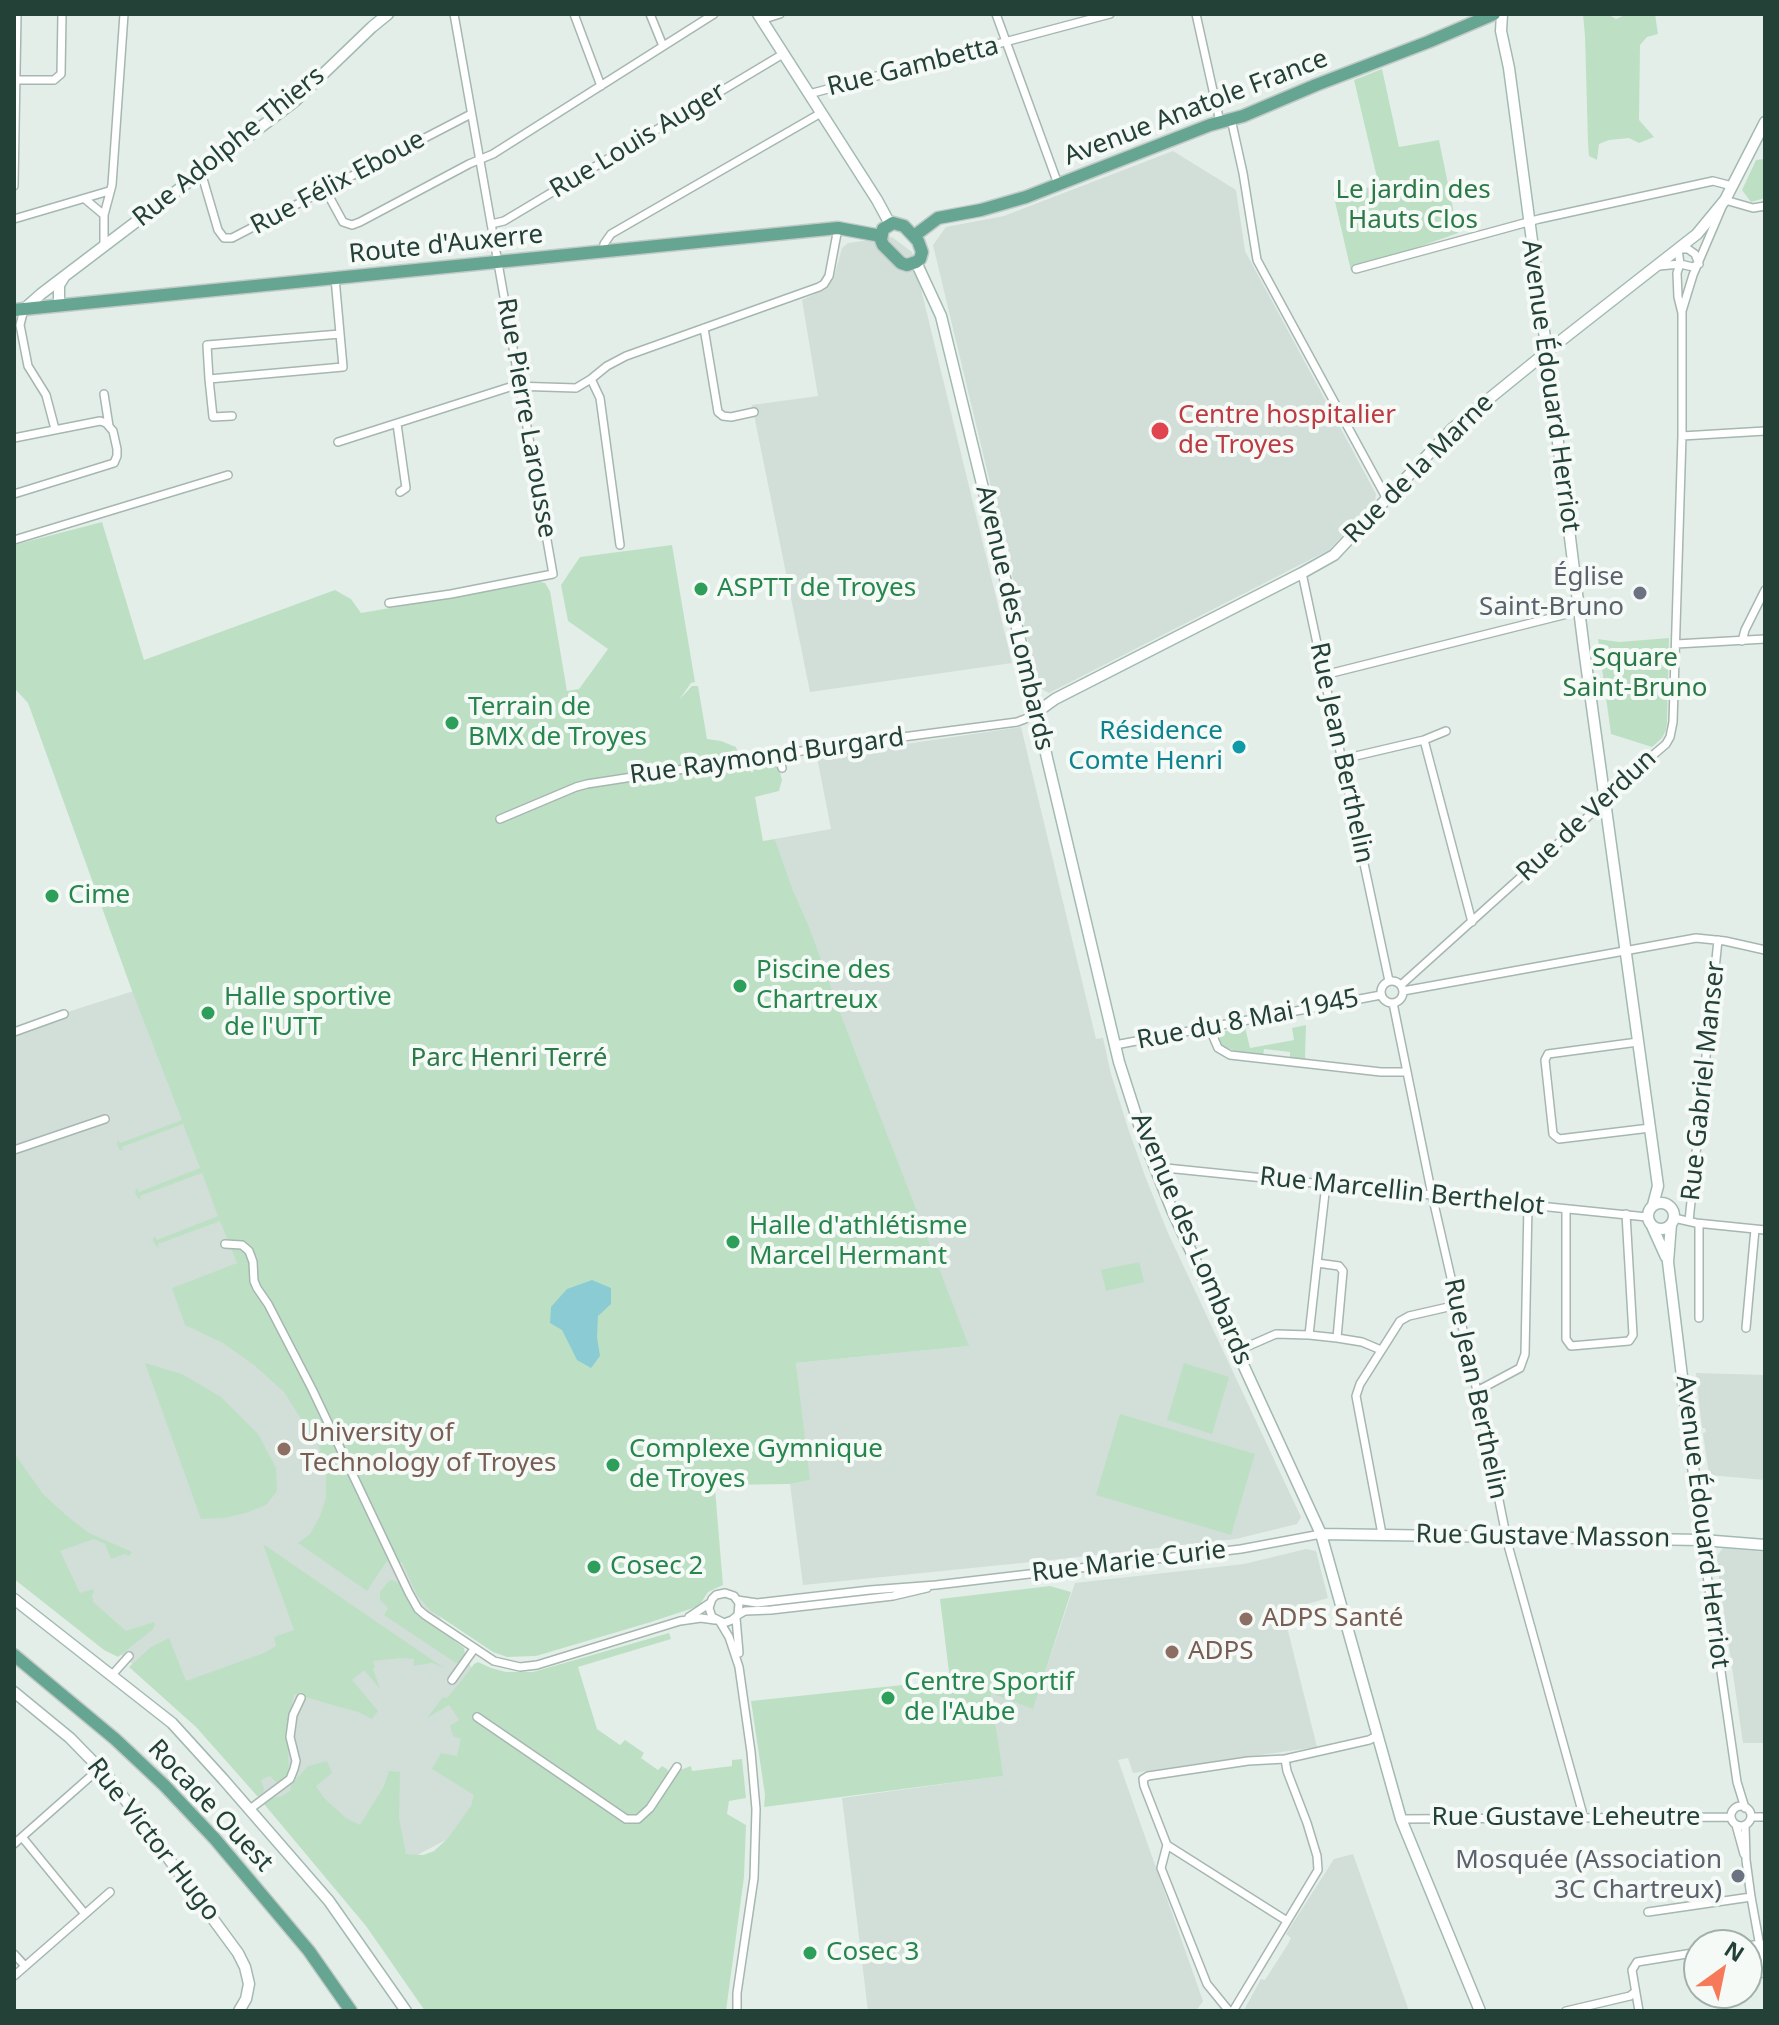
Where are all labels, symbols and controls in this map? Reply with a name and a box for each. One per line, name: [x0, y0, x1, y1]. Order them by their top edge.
street label: Rue Gambetta: [824, 31, 1002, 103]
street label: Avenue Anatole France: [1060, 43, 1332, 173]
street label: Rue Adolphe Thiers: [127, 60, 331, 234]
street label: Rue Louis Auger: [545, 76, 731, 206]
street label: Rue Félix Eboue: [246, 124, 430, 242]
park label: Le jardin des Hauts Clos: [1335, 175, 1491, 236]
street label: Route d'Auxerre: [347, 219, 545, 271]
street label: Avenue Édouard Herriot: [1514, 238, 1586, 534]
street label: Rue Pierre Larousse: [490, 296, 562, 540]
street label: Rue de la Marne: [1338, 388, 1500, 550]
place label: Centre hospitalier de Troyes: [1178, 400, 1396, 462]
marker: Centre hospitalier de Troyes: [1149, 420, 1171, 442]
street label: Avenue des Lombards: [968, 483, 1060, 753]
place label: Église Saint-Bruno: [1479, 562, 1624, 624]
place label: ASPTT de Troyes: [717, 573, 916, 605]
marker: ASPTT de Troyes: [692, 580, 710, 598]
marker: Église Saint-Bruno: [1631, 584, 1649, 602]
street label: Rue Jean Berthelin: [1302, 640, 1380, 866]
park label: Square Saint-Bruno: [1563, 643, 1707, 704]
place label: Terrain de BMX de Troyes: [468, 692, 647, 754]
marker: Terrain de BMX de Troyes: [443, 714, 461, 732]
place label: Résidence Comte Henri: [1068, 716, 1223, 778]
street label: Rue Raymond Burgard: [628, 722, 906, 792]
marker: Résidence Comte Henri: [1230, 738, 1248, 756]
street label: Rue de Verdun: [1511, 743, 1663, 889]
place label: Cime: [68, 880, 130, 912]
marker: Cime: [43, 887, 61, 905]
place label: Piscine des Chartreux: [756, 955, 891, 1016]
street label: Rue Gabriel Manser: [1676, 960, 1732, 1202]
marker: Piscine des Chartreux: [731, 977, 749, 995]
place label: Halle sportive de l'UTT: [224, 982, 392, 1044]
street label: Rue du 8 Mai 1945: [1134, 983, 1362, 1057]
marker: Halle sportive de l'UTT: [199, 1004, 217, 1022]
park label: Parc Henri Terré: [411, 1043, 607, 1075]
street label: Avenue des Lombards: [1124, 1108, 1258, 1370]
street label: Rue Marcellin Berthelot: [1258, 1162, 1546, 1222]
place label: Halle d'athlétisme Marcel Hermant: [749, 1211, 967, 1272]
marker: Halle d'athlétisme Marcel Hermant: [724, 1233, 742, 1251]
street label: Rue Jean Berthelin: [1436, 1276, 1514, 1502]
street label: Avenue Édouard Herriot: [1669, 1374, 1735, 1670]
place label: University of Technology of Troyes: [300, 1418, 556, 1480]
place label: Complexe Gymnique de Troyes: [629, 1434, 883, 1496]
marker: University of Technology of Troyes: [275, 1440, 293, 1458]
marker: Complexe Gymnique de Troyes: [604, 1456, 622, 1474]
street label: Rue Gustave Masson: [1415, 1519, 1671, 1555]
street label: Rue Marie Curie: [1030, 1535, 1228, 1589]
place label: Cosec 2: [610, 1551, 703, 1583]
marker: Cosec 2: [585, 1558, 603, 1576]
place label: ADPS Santé: [1262, 1603, 1403, 1635]
marker: ADPS Santé: [1237, 1610, 1255, 1628]
place label: ADPS: [1188, 1636, 1254, 1668]
marker: ADPS: [1163, 1643, 1181, 1661]
place label: Centre Sportif de l'Aube: [904, 1667, 1074, 1728]
marker: Centre Sportif de l'Aube: [879, 1689, 897, 1707]
street label: Rocade Ouest: [141, 1733, 279, 1879]
street label: Rue Victor Hugo: [80, 1752, 226, 1928]
street label: Rue Gustave Leheutre: [1431, 1802, 1701, 1834]
place label: Mosquée (Association 3C Chartreux): [1455, 1845, 1722, 1906]
marker: Mosquée (Association 3C Chartreux): [1729, 1867, 1747, 1885]
north arrow: [1683, 1929, 1763, 2009]
text: N: [1719, 1933, 1751, 1968]
place label: Cosec 3: [826, 1937, 919, 1969]
marker: Cosec 3: [801, 1944, 819, 1962]

